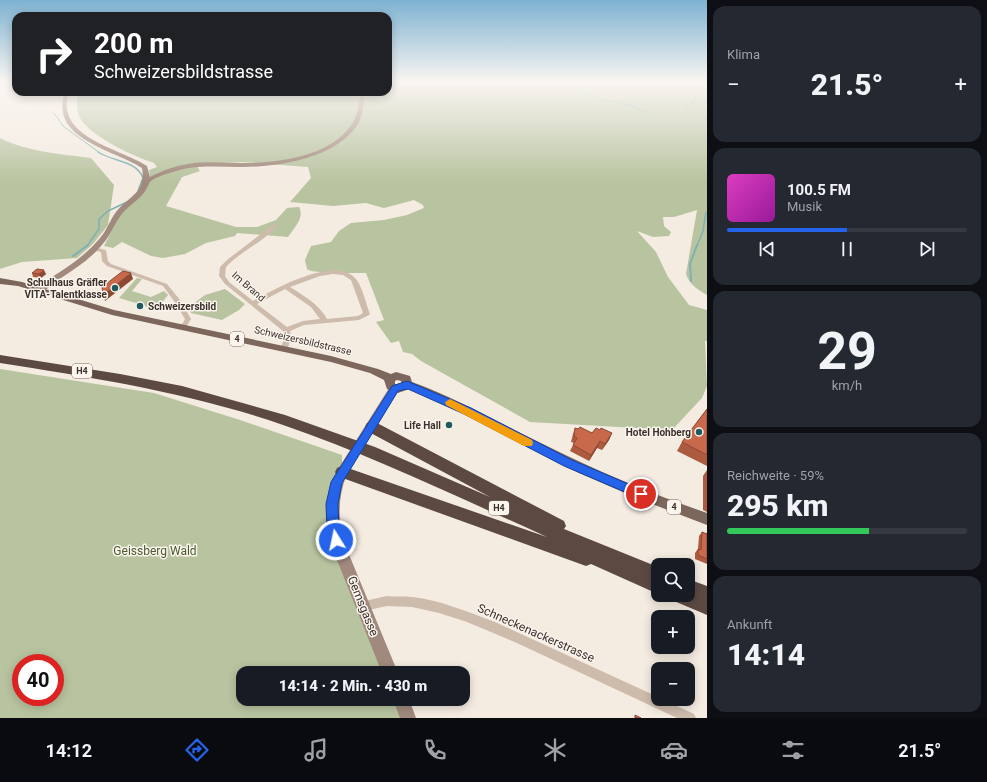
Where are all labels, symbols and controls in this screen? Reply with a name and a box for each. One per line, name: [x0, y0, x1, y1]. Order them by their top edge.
text: 200 m: [94, 27, 173, 60]
icon: right: [28, 28, 80, 80]
text: Klima: [727, 47, 760, 62]
text: Schweizersbildstrasse: [94, 61, 273, 82]
text: 21.5°: [811, 67, 883, 102]
text: −: [727, 72, 740, 97]
text: +: [955, 72, 967, 97]
text: 100.5 FM: [787, 181, 851, 199]
text: Musik: [787, 199, 822, 214]
icon: previous: [756, 238, 778, 260]
icon: pause: [836, 238, 858, 260]
icon: next: [916, 238, 938, 260]
street label: Im Brand: [230, 269, 267, 304]
place label: Schulhaus Gräfler VITA-Talentklasse: [24, 277, 108, 300]
marker: Schulhaus Gräfler VITA-Talentklasse: [110, 283, 120, 293]
marker: Schweizersbild: [135, 301, 145, 311]
place label: Schweizersbild: [148, 301, 216, 312]
text: 29: [817, 321, 877, 382]
street label: Schweizersbildstrasse: [253, 324, 353, 357]
road number: 4: [230, 332, 244, 346]
road number: H4: [72, 364, 92, 378]
text: km/h: [832, 378, 862, 393]
place label: Life Hall: [404, 420, 441, 431]
marker: Life Hall: [444, 420, 454, 430]
place label: Hotel Hohberg: [626, 427, 691, 438]
marker: Hotel Hohberg: [694, 427, 704, 437]
text: Reichweite · 59%: [727, 468, 824, 483]
pin: [624, 477, 658, 511]
icon: arrive: [630, 483, 652, 505]
text: 295 km: [727, 488, 829, 523]
road number: 4: [667, 500, 681, 514]
road number: H4: [489, 501, 509, 515]
position arrow: [315, 519, 357, 561]
park label: Geissberg Wald: [113, 544, 197, 558]
map controls: [651, 558, 695, 706]
button: search: [651, 558, 695, 602]
street label: Gemsgasse: [345, 574, 381, 638]
street label: Schneckenackerstrasse: [475, 601, 597, 665]
button: +: [651, 610, 695, 654]
text: Ankunft: [727, 617, 772, 632]
text: 14:14: [727, 637, 805, 672]
speed limit sign: 40: [12, 654, 64, 706]
button: −: [651, 662, 695, 706]
text: 14:14 · 2 Min. · 430 m: [279, 677, 427, 695]
icon: directions: [183, 736, 211, 764]
icon: music: [302, 736, 330, 764]
icon: phone: [421, 736, 449, 764]
icon: climate: [541, 736, 569, 764]
icon: car: [660, 736, 688, 764]
icon: filters: [779, 736, 807, 764]
text: 14:12: [46, 740, 92, 761]
text: 21.5°: [898, 740, 941, 761]

